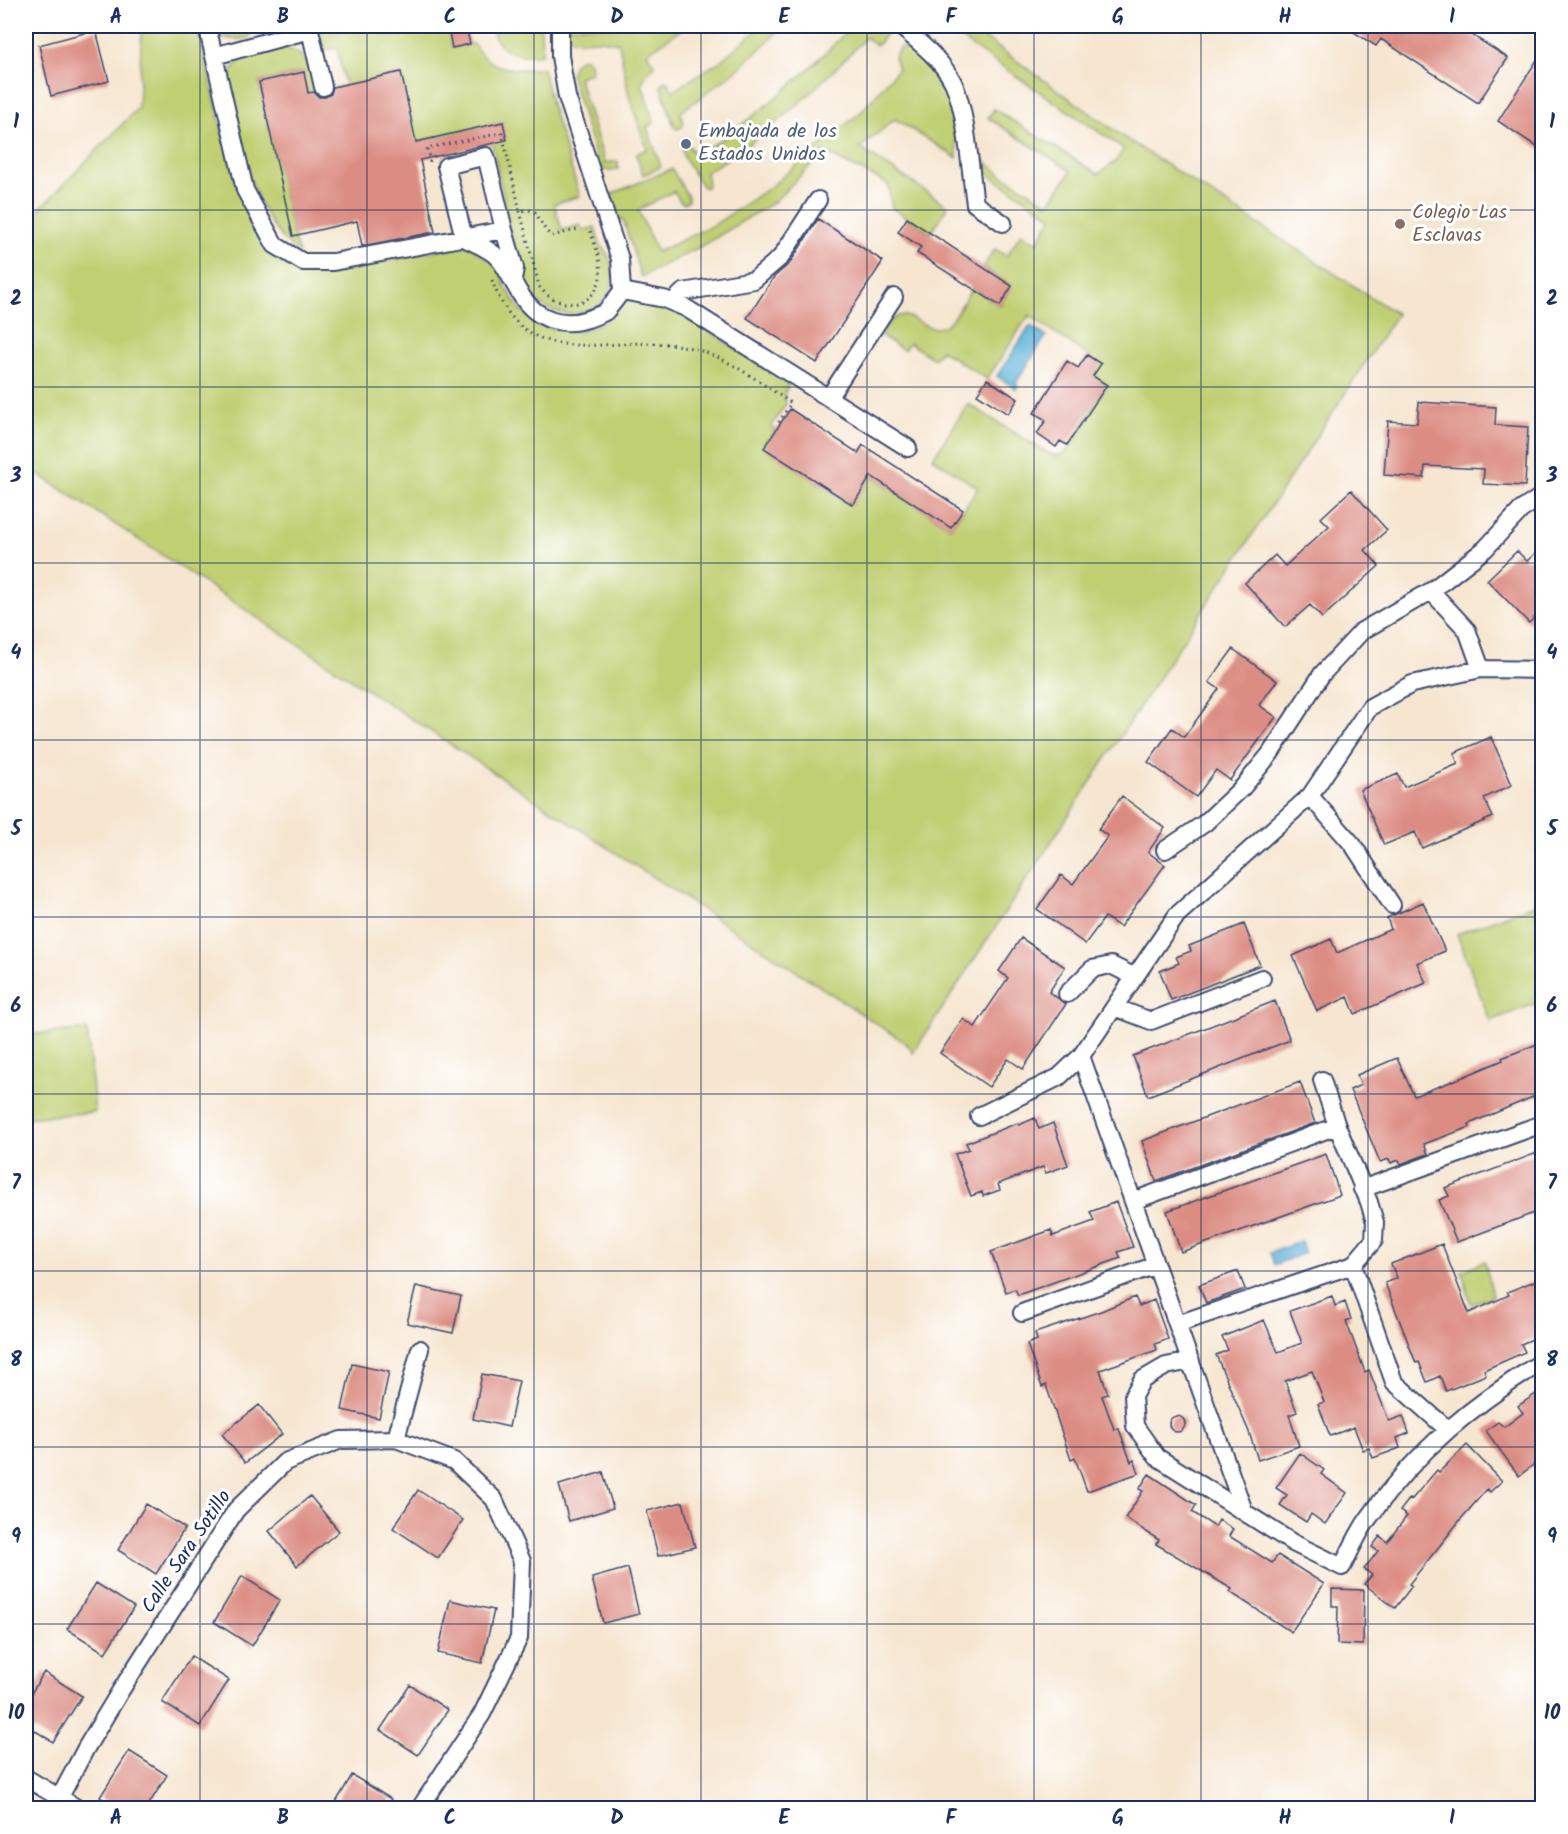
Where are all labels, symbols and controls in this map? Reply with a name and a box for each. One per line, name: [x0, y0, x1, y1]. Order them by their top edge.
text: A: [110, 2, 122, 34]
text: B: [277, 2, 289, 34]
text: C: [444, 2, 456, 34]
text: D: [610, 2, 624, 34]
text: E: [778, 2, 790, 34]
text: F: [946, 2, 958, 34]
text: G: [1112, 2, 1124, 34]
text: H: [1278, 2, 1292, 34]
text: I: [1449, 2, 1455, 34]
text: 1: [13, 107, 19, 139]
text: 1: [1549, 107, 1555, 139]
place label: Embajada de los Estados Unidos: [698, 116, 837, 171]
marker: Embajada de los Estados Unidos: [679, 137, 693, 151]
place label: Colegio Las Esclavas: [1412, 197, 1508, 252]
marker: Colegio Las Esclavas: [1393, 217, 1407, 231]
text: 2: [10, 284, 22, 316]
text: 2: [1546, 284, 1558, 316]
text: 3: [10, 461, 22, 493]
text: 3: [1546, 461, 1558, 493]
text: 4: [11, 638, 22, 670]
text: 4: [1547, 638, 1558, 670]
text: 5: [10, 814, 23, 846]
text: 5: [1546, 814, 1559, 846]
text: 6: [11, 991, 22, 1023]
text: 6: [1547, 991, 1558, 1023]
text: 7: [11, 1168, 21, 1200]
text: 7: [1547, 1168, 1557, 1200]
text: 8: [10, 1345, 22, 1377]
text: 8: [1546, 1345, 1558, 1377]
street label: Calle Sara Sotillo: [134, 1484, 240, 1620]
text: 9: [11, 1522, 21, 1554]
text: 9: [1547, 1522, 1557, 1554]
text: 10: [8, 1698, 25, 1730]
text: 10: [1544, 1698, 1561, 1730]
text: A: [110, 1803, 122, 1834]
text: B: [277, 1803, 289, 1834]
text: C: [444, 1803, 456, 1834]
text: D: [610, 1803, 624, 1834]
text: E: [778, 1803, 790, 1834]
text: F: [946, 1803, 958, 1834]
text: G: [1112, 1803, 1124, 1834]
text: H: [1278, 1803, 1292, 1834]
text: I: [1449, 1803, 1455, 1834]

